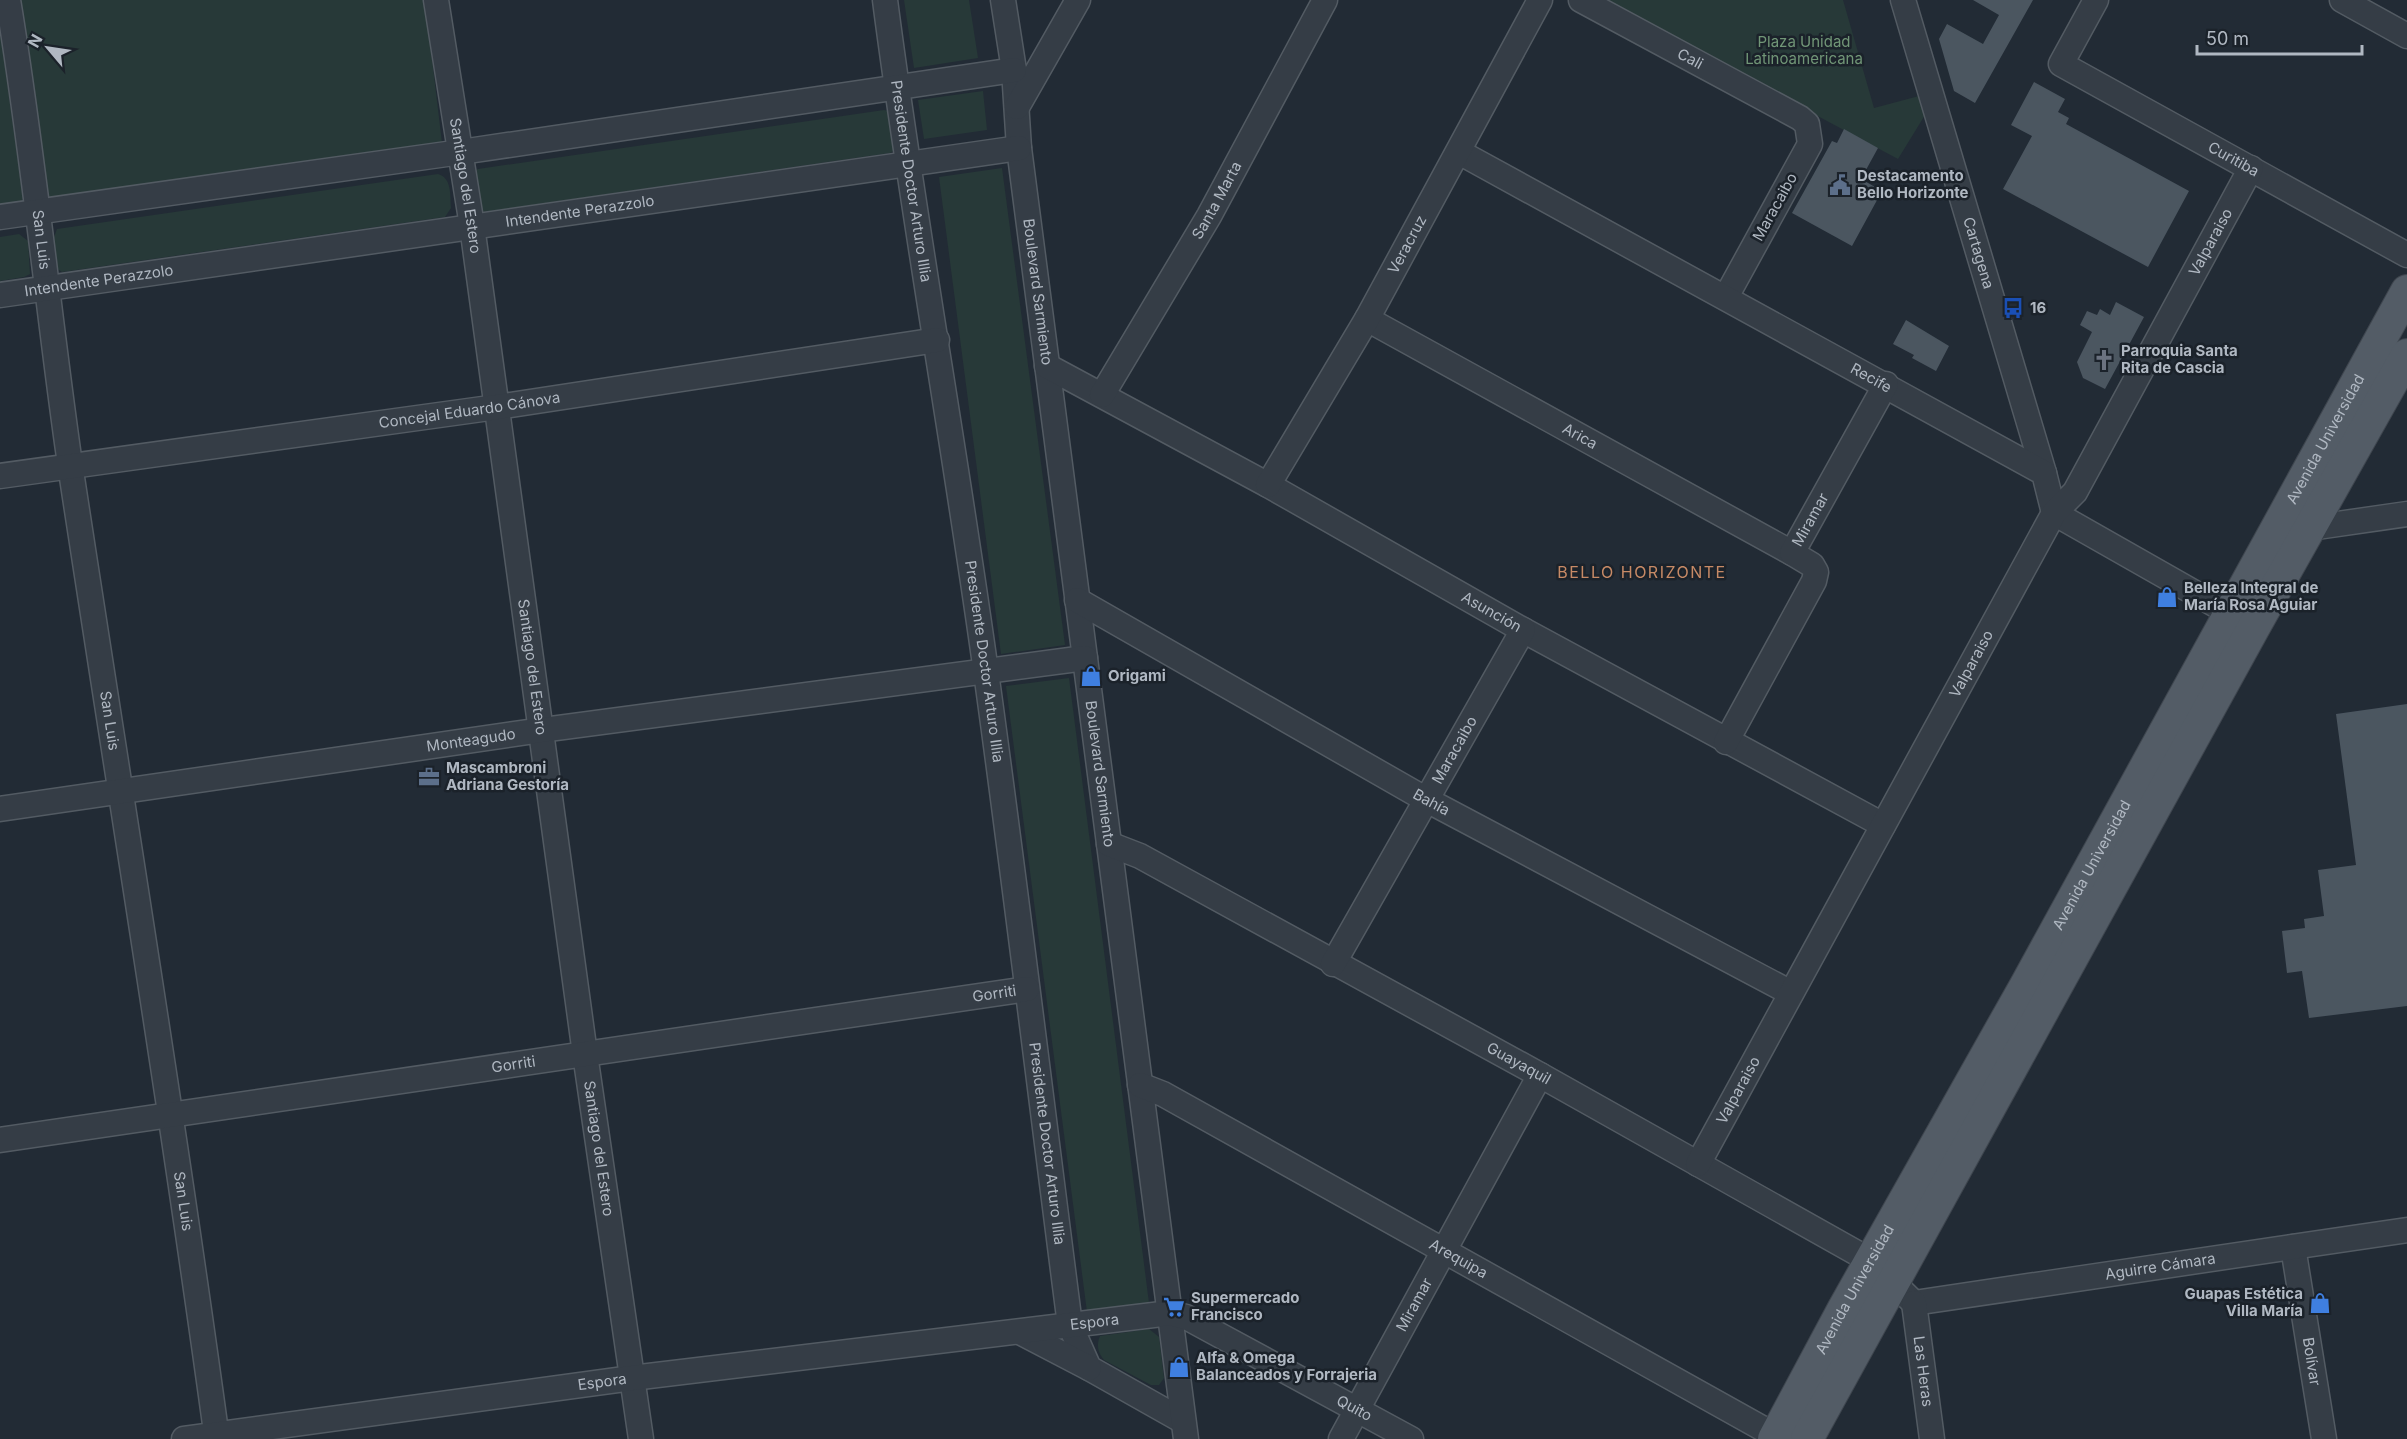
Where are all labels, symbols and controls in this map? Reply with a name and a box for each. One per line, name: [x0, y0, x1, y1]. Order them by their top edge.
north arrow: [18, 18, 78, 78]
scale bar: [2197, 18, 2362, 56]
text: 50 m: [2206, 28, 2249, 49]
text: N: [23, 31, 47, 51]
park label: Plaza Unidad Latinoamericana: [1745, 32, 1863, 68]
street label: Cali: [1674, 44, 1707, 73]
street label: Presidente Doctor Arturo Illia: [887, 79, 936, 283]
street label: Santiago del Estero: [446, 116, 486, 255]
street label: Curitiba: [2205, 137, 2263, 181]
street label: Santa Marta: [1187, 158, 1246, 242]
place label: Destacamento Bello Horizonte: [1857, 166, 1969, 202]
street label: Maracaibo: [1748, 169, 1801, 244]
public building icon: Destacamento Bello Horizonte: [1828, 173, 1852, 197]
street label: Intendente Perazzolo: [504, 191, 656, 231]
street label: Valparaiso: [2184, 205, 2236, 279]
street label: San Luis: [29, 209, 55, 271]
street label: Veracruz: [1383, 212, 1431, 277]
street label: Cartagena: [1959, 215, 1999, 291]
street label: Boulevard Sarmiento: [1019, 217, 1057, 366]
street label: Intendente Perazzolo: [23, 260, 175, 300]
bus stop icon: 16: [2001, 296, 2025, 320]
place label: 16: [2030, 298, 2046, 317]
place label: Parroquia Santa Rita de Cascia: [2121, 341, 2238, 377]
church icon: Parroquia Santa Rita de Cascia: [2092, 348, 2116, 372]
street label: Recife: [1847, 359, 1895, 397]
street label: Avenida Universidad: [2282, 371, 2369, 507]
street label: Concejal Eduardo Cánova: [377, 388, 561, 432]
street label: Arica: [1559, 419, 1601, 453]
street label: Miramar: [1787, 489, 1833, 550]
street label: Presidente Doctor Arturo Illia: [961, 559, 1008, 764]
district label: BELLO HORIZONTE: [1557, 562, 1727, 582]
place label: Belleza Integral de María Rosa Aguiar: [2184, 578, 2318, 614]
shop icon: Belleza Integral de María Rosa Aguiar: [2155, 585, 2179, 609]
street label: Asunción: [1458, 587, 1525, 636]
street label: Santiago del Estero: [514, 598, 551, 736]
street label: Valparaiso: [1945, 627, 1997, 701]
shop icon: Origami: [1079, 664, 1103, 688]
place label: Origami: [1108, 666, 1166, 685]
street label: San Luis: [96, 689, 124, 752]
street label: Boulevard Sarmiento: [1082, 699, 1119, 848]
street label: Maracaibo: [1427, 713, 1481, 787]
street label: Monteagudo: [425, 724, 517, 756]
place label: Mascambroni Adriana Gestoría: [446, 758, 569, 794]
office icon: Mascambroni Adriana Gestoría: [417, 765, 441, 789]
street label: Bahía: [1410, 784, 1453, 819]
street label: Avenida Universidad: [2048, 797, 2135, 933]
street label: Gorriti: [971, 981, 1017, 1006]
street label: Guayaquil: [1484, 1038, 1554, 1088]
street label: Presidente Doctor Arturo Illia: [1025, 1041, 1070, 1246]
street label: Gorriti: [490, 1051, 537, 1077]
street label: Valparaiso: [1712, 1053, 1764, 1127]
street label: Santiago del Estero: [580, 1079, 619, 1218]
street label: San Luis: [170, 1170, 197, 1232]
street label: Avenida Universidad: [1811, 1221, 1898, 1357]
street label: Arequipa: [1426, 1235, 1491, 1282]
street label: Aguirre Cámara: [2104, 1248, 2217, 1284]
street label: Miramar: [1392, 1274, 1436, 1335]
place label: Guapas Estética Villa María: [2184, 1284, 2303, 1320]
place label: Supermercado Francisco: [1191, 1288, 1299, 1324]
shop icon: Guapas Estética Villa María: [2308, 1291, 2332, 1315]
supermarket icon: Supermercado Francisco: [1162, 1295, 1186, 1319]
street label: Espora: [1069, 1309, 1120, 1334]
street label: Las Heras: [1909, 1335, 1938, 1408]
street label: Bolívar: [2299, 1336, 2325, 1387]
place label: Alfa & Omega Balanceados y Forrajeria: [1196, 1348, 1377, 1384]
shop icon: Alfa & Omega Balanceados y Forrajeria: [1167, 1355, 1191, 1379]
street label: Espora: [576, 1369, 628, 1394]
street label: Quito: [1333, 1390, 1376, 1425]

